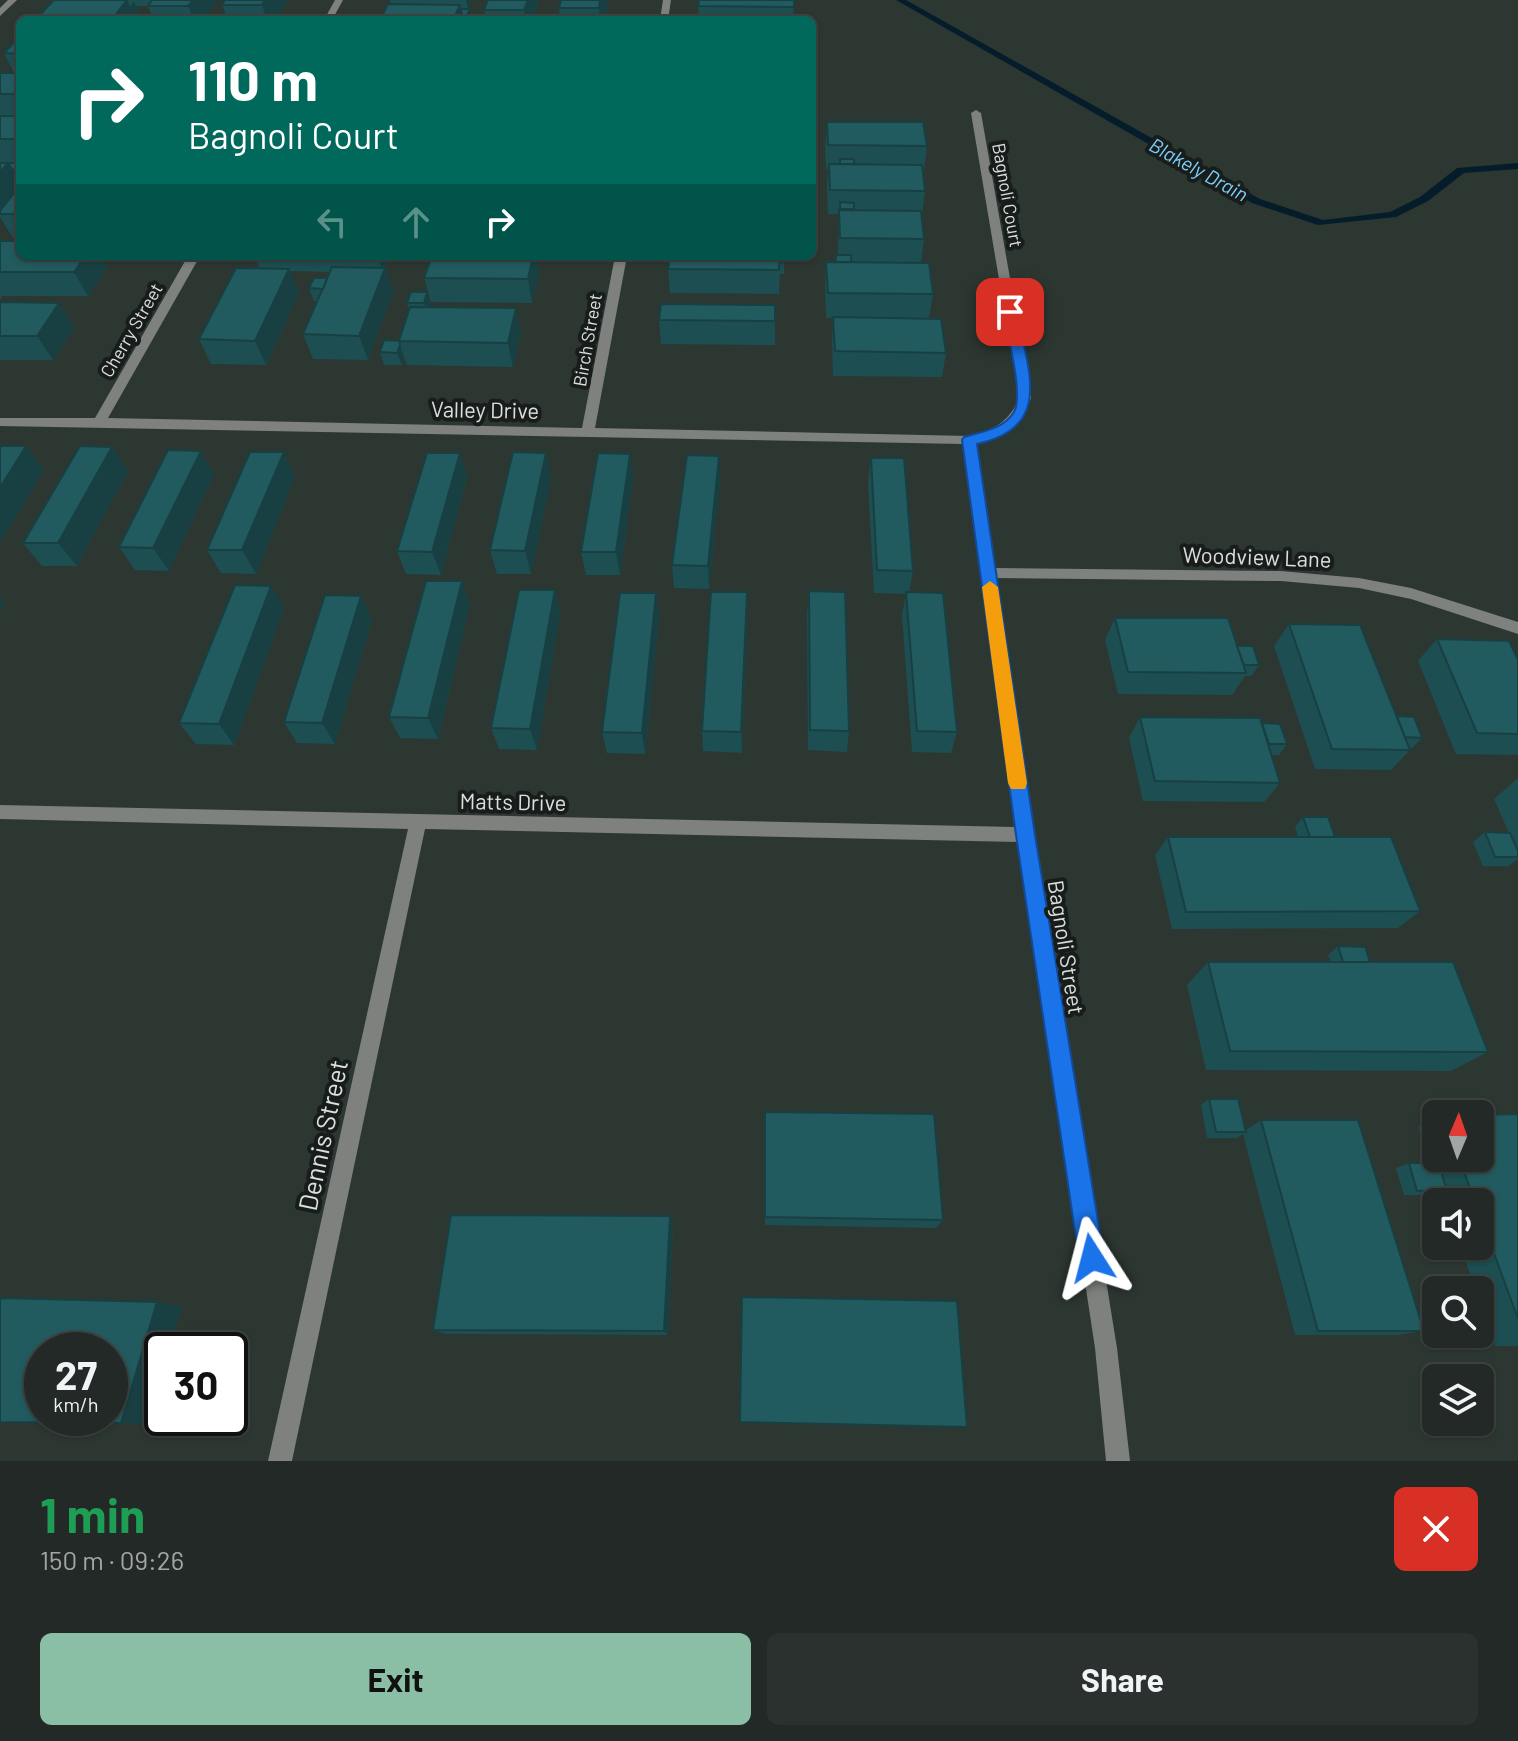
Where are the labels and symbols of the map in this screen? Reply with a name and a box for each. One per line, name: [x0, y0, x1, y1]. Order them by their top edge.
water label: Blakely Drain: [1146, 132, 1252, 206]
street label: Bagnoli Court: [988, 141, 1028, 249]
pin: [976, 278, 1044, 346]
street label: Cherry Street: [95, 279, 167, 381]
street label: Birch Street: [568, 292, 606, 388]
street label: Valley Drive: [431, 395, 539, 423]
street label: Woodview Lane: [1182, 540, 1332, 572]
street label: Matts Drive: [459, 787, 567, 815]
street label: Bagnoli Street: [1044, 878, 1090, 1016]
street label: Dennis Street: [291, 1057, 353, 1213]
north arrow: [1422, 1100, 1494, 1172]
position arrow: [1050, 1216, 1134, 1300]
speed limit sign: 30: [144, 1332, 248, 1436]

